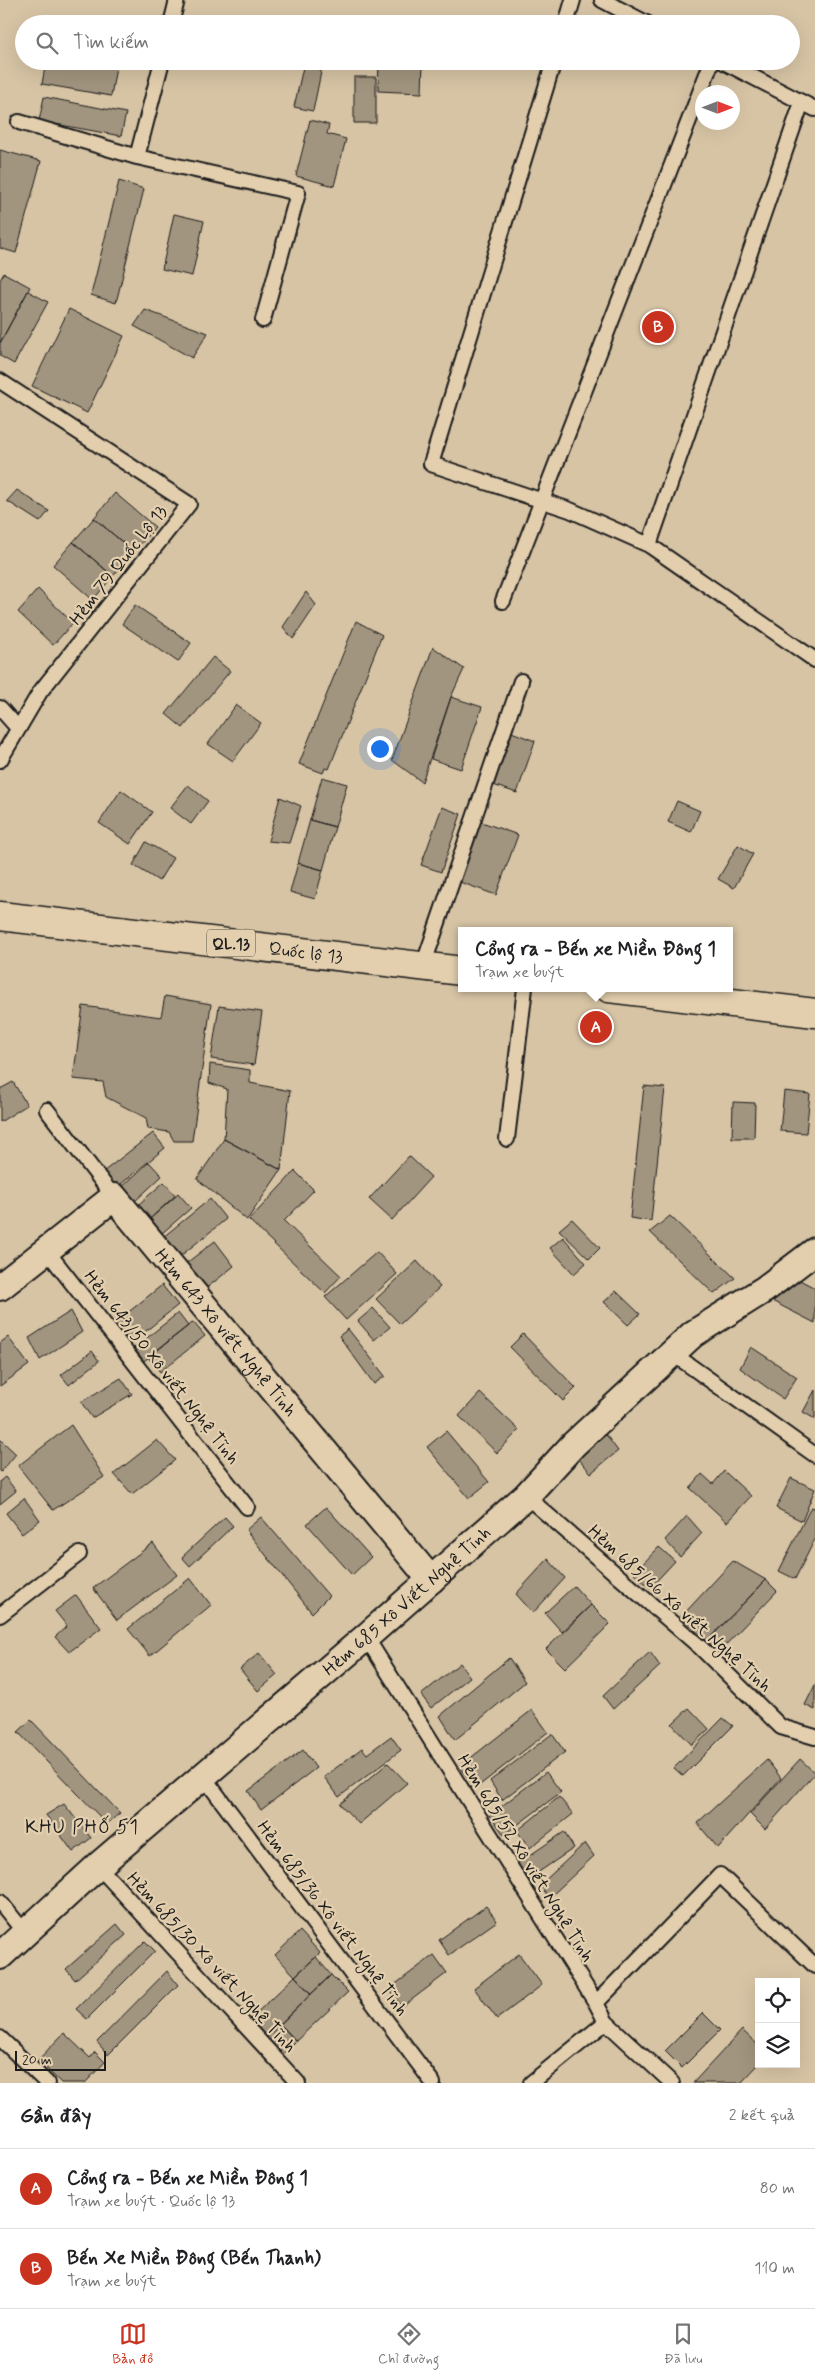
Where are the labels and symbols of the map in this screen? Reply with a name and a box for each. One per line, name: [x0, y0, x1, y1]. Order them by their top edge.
north arrow: [695, 85, 740, 130]
pin: B: [642, 308, 674, 346]
street label: Hẻm 79 Quốc Lộ 13: [64, 500, 173, 630]
your location: [367, 736, 393, 762]
road number: QL.13: [207, 930, 255, 956]
street label: Quốc lộ 13: [267, 937, 345, 970]
pin: A: [580, 1008, 612, 1046]
street label: Hẻm 643 Xô viết Nghệ Tĩnh: [149, 1244, 302, 1422]
street label: Hẻm 643/50 Xô viết Nghệ Tĩnh: [77, 1266, 245, 1470]
street label: Hẻm 685/66 Xô viết Nghệ Tĩnh: [582, 1520, 776, 1699]
street label: Hẻm 685 Xô Viết Nghệ Tĩnh: [318, 1521, 497, 1682]
street label: Hẻm 685/52 Xô viết Nghệ Tĩnh: [450, 1750, 599, 1968]
district label: KHU PHỐ 51: [25, 1815, 139, 1840]
street label: Hẻm 685/36 Xô viết Nghệ Tĩnh: [250, 1816, 414, 2022]
street label: Hẻm 685/30 Xô viết Nghệ Tĩnh: [120, 1867, 302, 2059]
scale bar: [15, 2048, 106, 2071]

